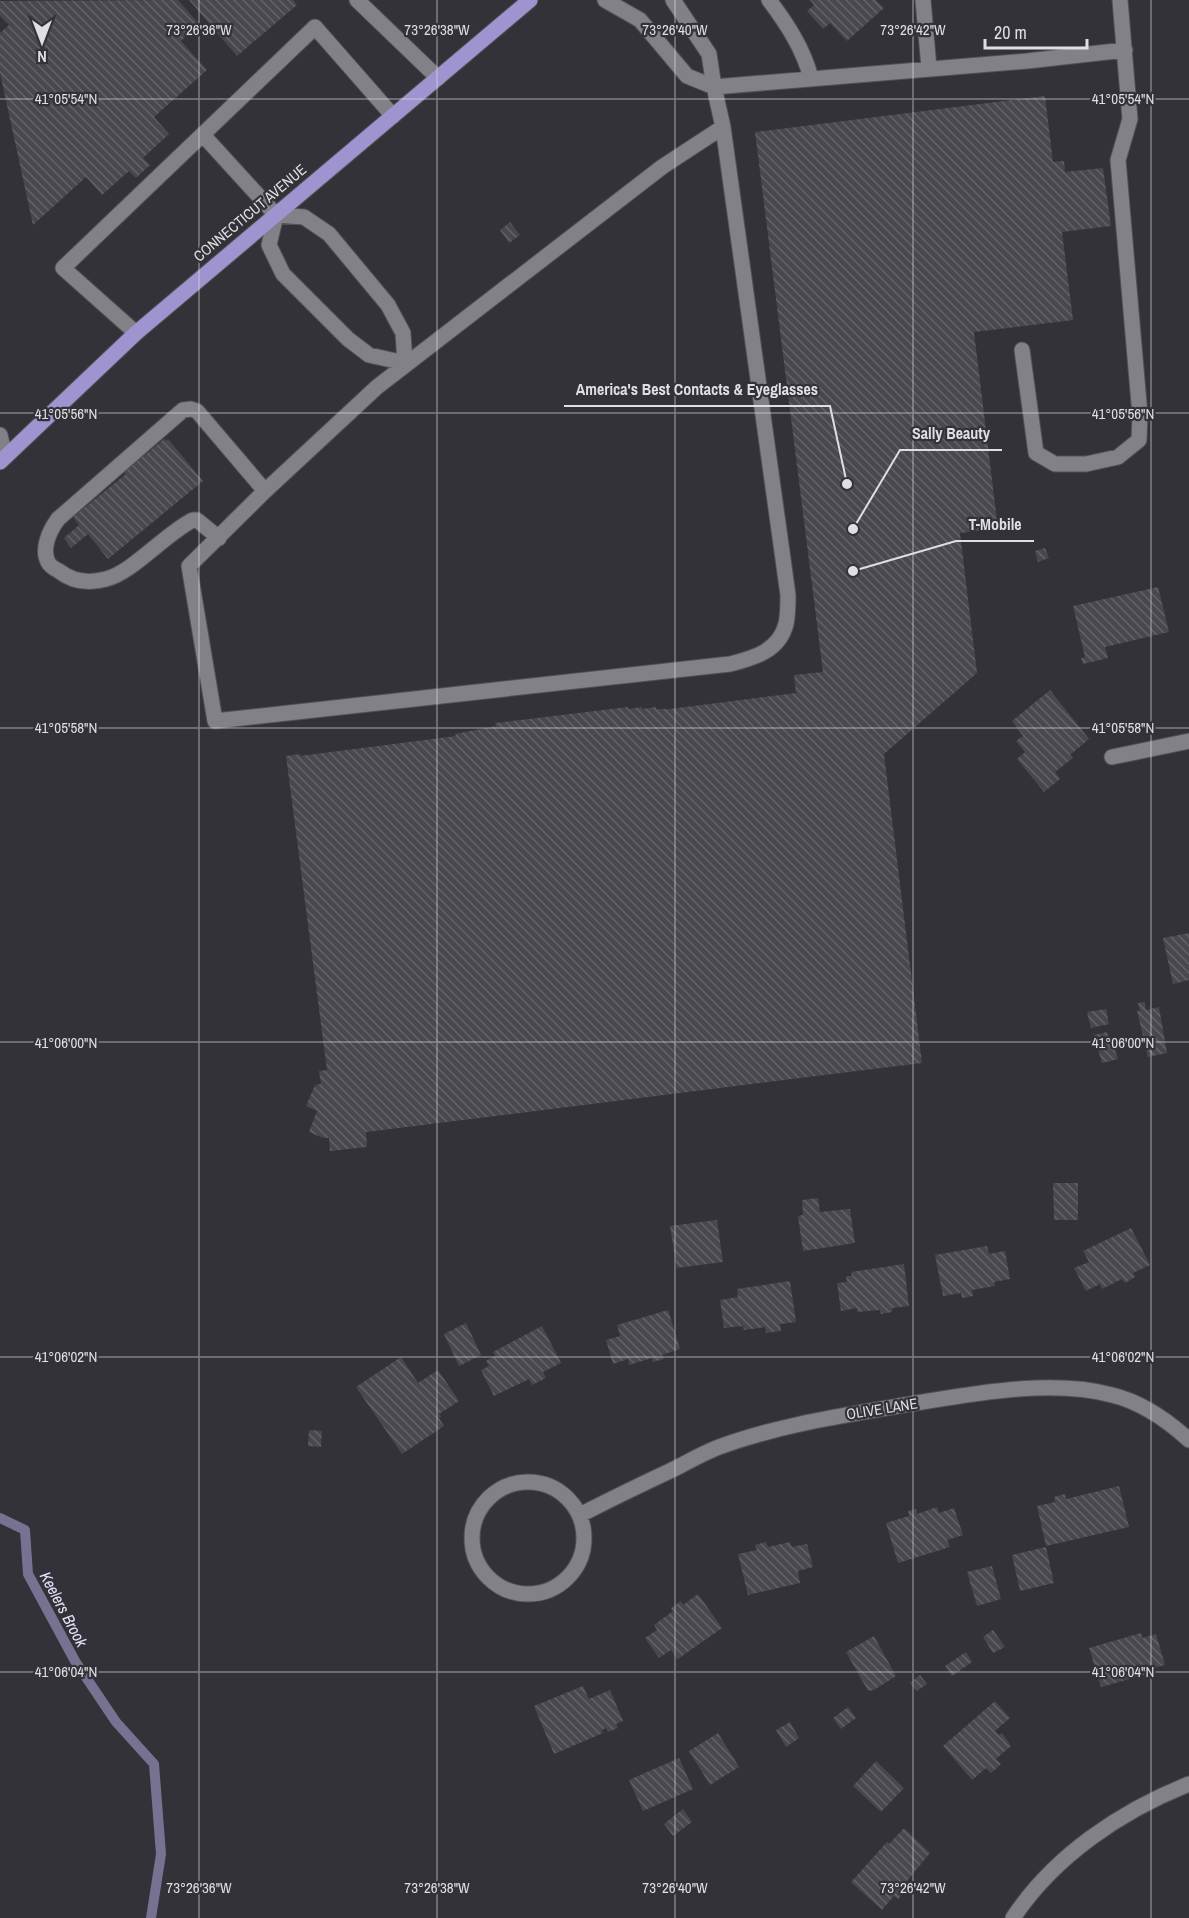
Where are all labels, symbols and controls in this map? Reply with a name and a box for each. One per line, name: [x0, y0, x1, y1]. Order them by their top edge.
north arrow: [12, 12, 72, 72]
scale bar: [985, 12, 1087, 50]
text: 73°26'36"W: [166, 19, 232, 40]
text: 73°26'38"W: [404, 19, 470, 40]
text: 73°26'40"W: [642, 19, 708, 40]
text: 73°26'42"W: [880, 19, 946, 40]
text: 20 m: [994, 20, 1027, 45]
text: N: [37, 46, 47, 68]
text: 41°05'54"N: [35, 88, 97, 109]
text: 41°05'54"N: [1092, 88, 1154, 109]
street label: CONNECTICUT AVENUE: [189, 159, 311, 266]
callout: America's Best Contacts & Eyeglasses: [564, 372, 830, 406]
text: America's Best Contacts & Eyeglasses: [576, 378, 818, 400]
text: 41°05'56"N: [35, 403, 97, 424]
text: 41°05'56"N: [1092, 403, 1154, 424]
callout: Sally Beauty: [900, 416, 1002, 450]
text: Sally Beauty: [912, 422, 991, 444]
callout: T-Mobile: [956, 507, 1034, 541]
text: T-Mobile: [968, 513, 1022, 535]
text: 41°05'58"N: [35, 717, 97, 738]
text: 41°05'58"N: [1092, 717, 1154, 738]
text: 41°06'00"N: [35, 1032, 97, 1053]
text: 41°06'00"N: [1092, 1032, 1154, 1053]
text: 41°06'02"N: [35, 1346, 97, 1367]
text: 41°06'02"N: [1092, 1346, 1154, 1367]
street label: OLIVE LANE: [845, 1393, 919, 1424]
water label: Keelers Brook: [35, 1567, 93, 1651]
text: 41°06'04"N: [35, 1661, 97, 1682]
text: 41°06'04"N: [1092, 1661, 1154, 1682]
text: 73°26'36"W: [166, 1877, 232, 1898]
text: 73°26'38"W: [404, 1877, 470, 1898]
text: 73°26'40"W: [642, 1877, 708, 1898]
text: 73°26'42"W: [880, 1877, 946, 1898]

